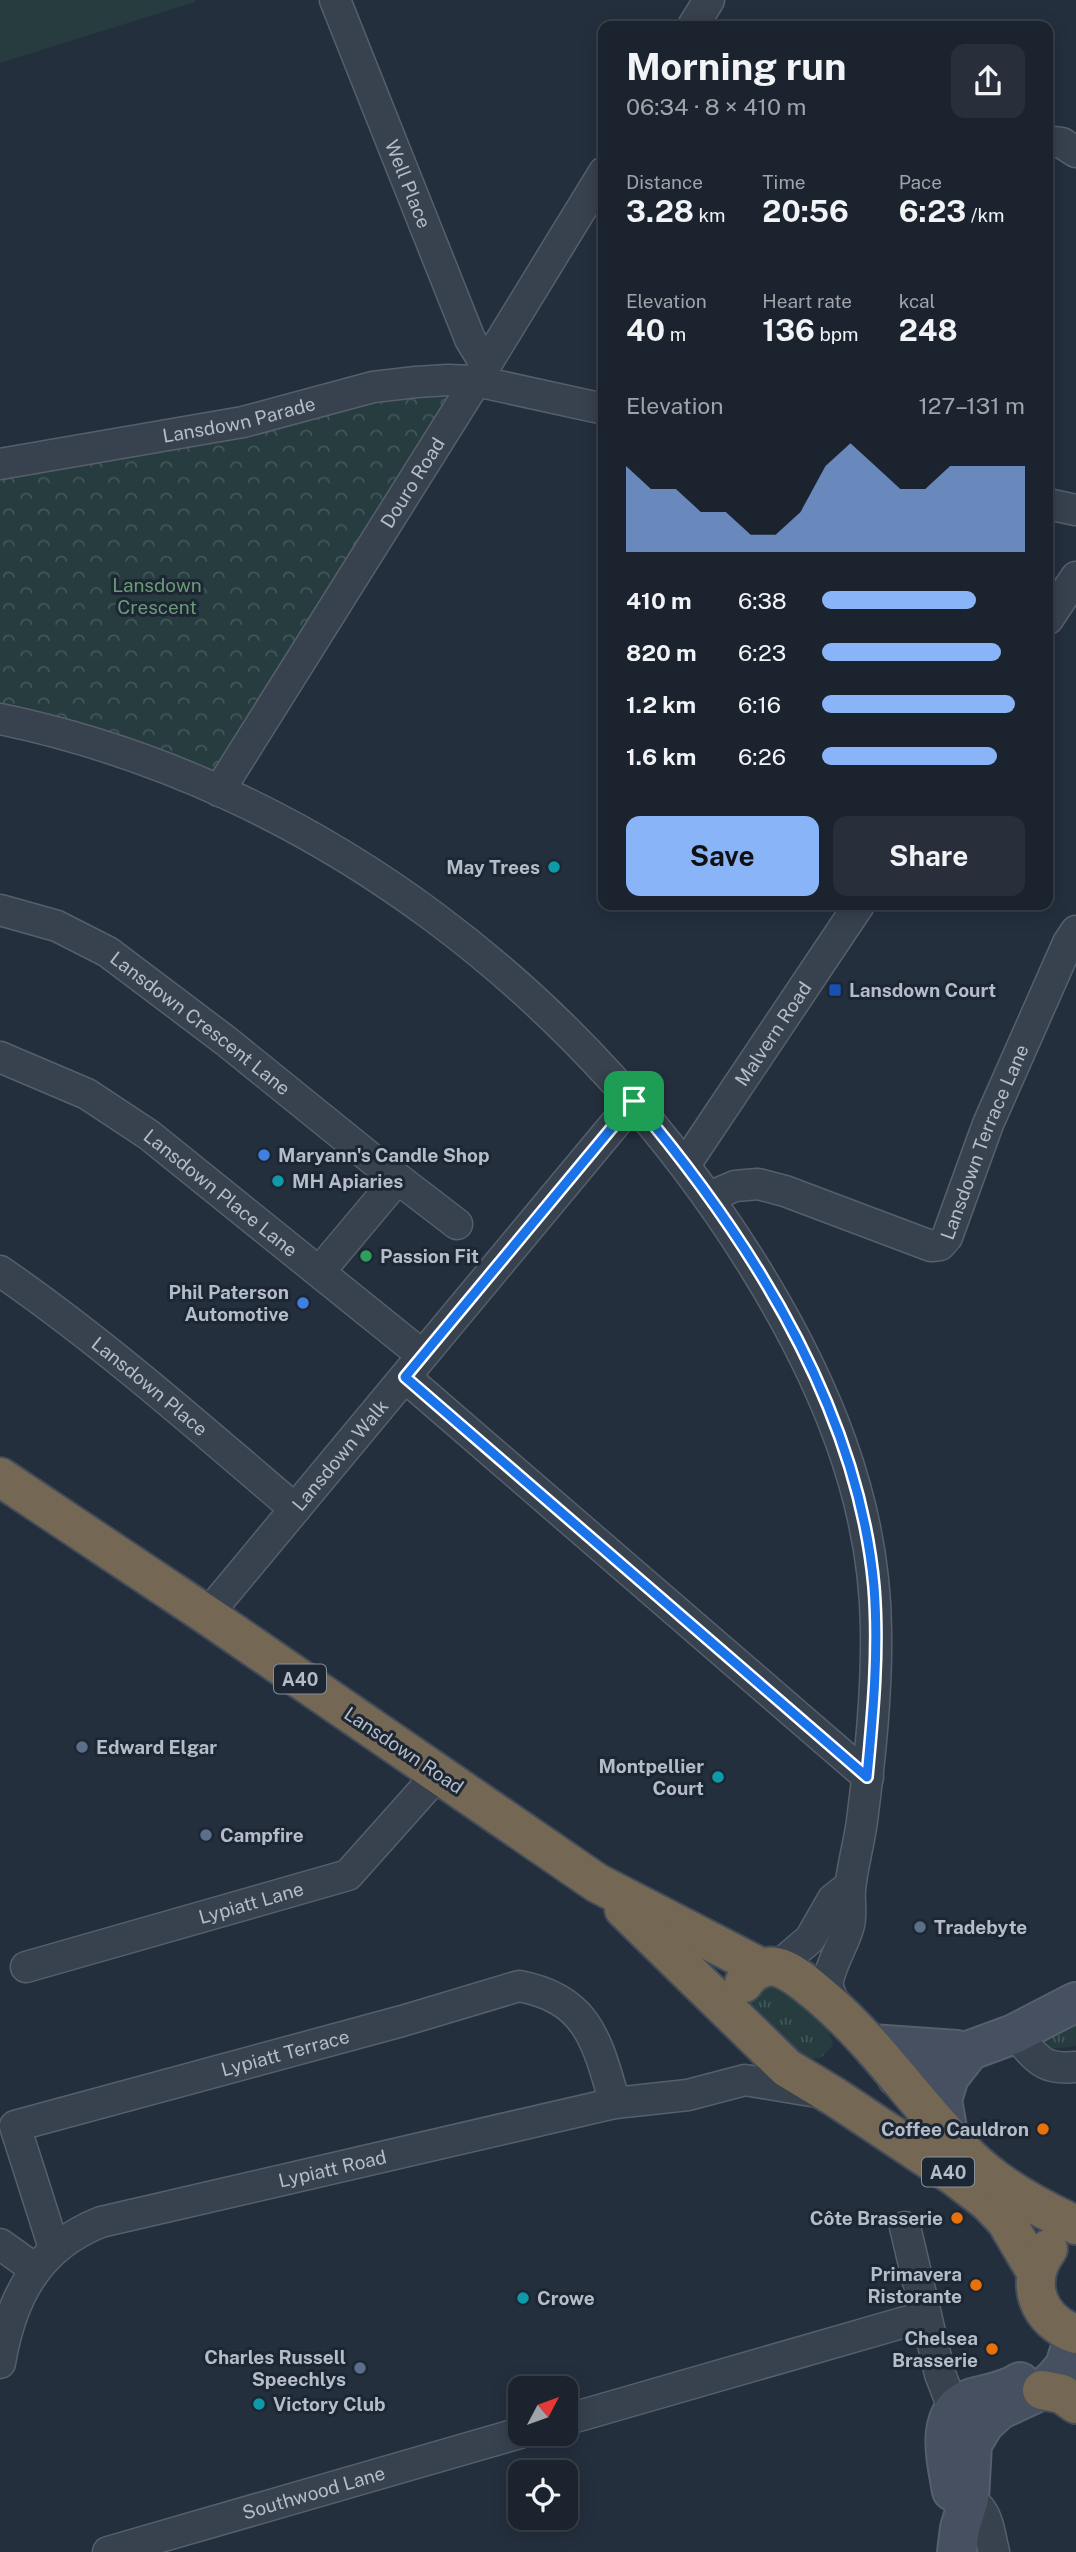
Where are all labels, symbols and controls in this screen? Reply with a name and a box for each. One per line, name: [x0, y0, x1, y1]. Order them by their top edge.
text: Morning run: [626, 44, 847, 89]
button: share: [951, 44, 1025, 118]
text: 06:34 · 8 × 410 m: [626, 93, 807, 120]
street label: Well Place: [381, 137, 436, 231]
text: Distance: [626, 171, 703, 193]
text: Time: [762, 171, 806, 193]
text: Pace: [899, 171, 942, 193]
text: 3.28: [626, 193, 694, 229]
text: 20:56: [762, 193, 849, 229]
text: 6:23: [899, 193, 966, 229]
text: km: [694, 204, 726, 226]
text: /km: [966, 204, 1005, 226]
text: Elevation: [626, 290, 707, 312]
text: Heart rate: [762, 290, 852, 312]
text: kcal: [899, 290, 935, 312]
text: 40: [626, 312, 665, 348]
text: 136: [762, 312, 815, 348]
text: 248: [899, 312, 958, 348]
text: m: [665, 323, 686, 345]
text: bpm: [815, 323, 859, 345]
street label: Lansdown Parade: [161, 392, 318, 447]
text: Elevation: [626, 392, 724, 419]
text: 127–131 m: [918, 392, 1025, 419]
street label: Douro Road: [376, 433, 449, 532]
park label: Lansdown Crescent: [112, 574, 202, 618]
text: 410 m: [626, 587, 692, 614]
text: 6:38: [738, 587, 787, 614]
text: 820 m: [626, 639, 697, 666]
text: 6:23: [738, 639, 786, 666]
text: 1.2 km: [626, 691, 696, 718]
text: 6:16: [738, 691, 781, 718]
text: 1.6 km: [626, 743, 696, 770]
text: 6:26: [738, 743, 786, 770]
button: Save: [626, 816, 819, 896]
button: Share: [833, 816, 1025, 896]
place label: May Trees: [446, 856, 540, 878]
marker: May Trees: [546, 859, 562, 875]
street label: Lansdown Crescent Lane: [106, 947, 295, 1099]
street label: Malvern Road: [730, 977, 816, 1090]
place label: Lansdown Court: [849, 979, 996, 1001]
marker: Lansdown Court: [827, 982, 843, 998]
street label: Lansdown Terrace Lane: [936, 1041, 1033, 1243]
pin: [604, 1071, 664, 1131]
icon: arrive: [615, 1082, 653, 1120]
street label: Lansdown Place Lane: [140, 1124, 302, 1261]
place label: Maryann's Candle Shop: [278, 1144, 490, 1166]
marker: Maryann's Candle Shop: [256, 1147, 272, 1163]
place label: MH Apiaries: [292, 1170, 403, 1192]
marker: MH Apiaries: [270, 1173, 286, 1189]
place label: Passion Fit: [380, 1245, 479, 1267]
marker: Passion Fit: [358, 1248, 374, 1264]
place label: Phil Paterson Automotive: [169, 1281, 289, 1325]
marker: Phil Paterson Automotive: [295, 1295, 311, 1311]
street label: Lansdown Place: [87, 1332, 212, 1440]
street label: Lansdown Walk: [287, 1395, 393, 1515]
road number: A40: [274, 1664, 326, 1694]
street label: Lansdown Road: [340, 1702, 468, 1798]
place label: Edward Elgar: [96, 1736, 217, 1758]
marker: Edward Elgar: [74, 1739, 90, 1755]
place label: Montpellier Court: [599, 1755, 704, 1799]
marker: Montpellier Court: [710, 1769, 726, 1785]
place label: Campfire: [220, 1824, 304, 1846]
marker: Campfire: [198, 1827, 214, 1843]
street label: Lypiatt Lane: [196, 1877, 306, 1928]
place label: Tradebyte: [934, 1916, 1027, 1938]
marker: Tradebyte: [912, 1919, 928, 1935]
street label: Lypiatt Terrace: [219, 2025, 352, 2081]
place label: Coffee Cauldron: [881, 2118, 1029, 2140]
marker: Coffee Cauldron: [1035, 2121, 1051, 2137]
street label: Lypiatt Road: [276, 2145, 388, 2192]
road number: A40: [922, 2158, 974, 2186]
place label: Côte Brasserie: [810, 2207, 943, 2229]
marker: Côte Brasserie: [949, 2210, 965, 2226]
place label: Primavera Ristorante: [867, 2263, 962, 2307]
marker: Primavera Ristorante: [968, 2277, 984, 2293]
place label: Crowe: [537, 2287, 595, 2309]
marker: Crowe: [515, 2290, 531, 2306]
place label: Chelsea Brasserie: [892, 2327, 978, 2371]
marker: Chelsea Brasserie: [984, 2341, 1000, 2357]
place label: Charles Russell Speechlys: [204, 2346, 346, 2390]
marker: Charles Russell Speechlys: [352, 2360, 368, 2376]
north arrow: [508, 2376, 578, 2446]
map controls: [508, 2376, 578, 2530]
place label: Victory Club: [273, 2393, 386, 2415]
marker: Victory Club: [251, 2396, 267, 2412]
button: locate: [508, 2460, 578, 2530]
street label: Southwood Lane: [240, 2462, 388, 2524]

